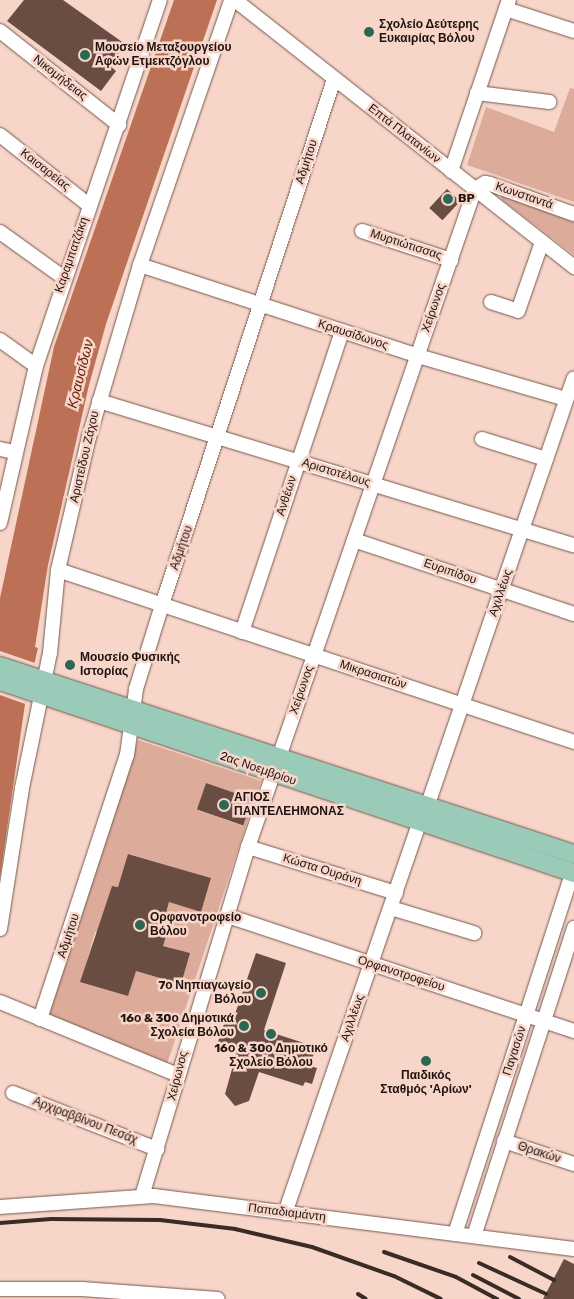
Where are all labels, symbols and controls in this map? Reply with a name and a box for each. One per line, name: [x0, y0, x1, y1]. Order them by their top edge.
place label: Σχολείο Δεύτερης Ευκαιρίας Βόλου: [379, 18, 479, 46]
marker: Σχολείο Δεύτερης Ευκαιρίας Βόλου: [363, 26, 375, 38]
place label: Μουσείο Μεταξουργείου Αφών Ετμεκτζόγλου: [95, 41, 231, 69]
marker: Μουσείο Μεταξουργείου Αφών Ετμεκτζόγλου: [79, 49, 91, 61]
street label: Νικομήδειας: [30, 52, 90, 104]
street label: Επτά Πλατανίων: [365, 101, 443, 167]
street label: Αδμήτου: [293, 138, 321, 186]
street label: Καισαρείας: [17, 146, 73, 194]
street label: Κωνσταντά: [493, 179, 555, 213]
place label: BP: [458, 192, 475, 206]
marker: BP: [442, 193, 454, 205]
street label: Καραμπατζάκη: [52, 215, 92, 295]
street label: Μυρτιώτισσας: [368, 227, 444, 263]
street label: Χείρωνος: [419, 282, 449, 334]
street label: Κραυσίδωνος: [316, 317, 390, 353]
water label: Κραυσίδων: [64, 338, 98, 410]
street label: Αριστείδου Ζάχου: [67, 410, 103, 504]
street label: Αριστοτέλους: [300, 456, 372, 490]
street label: Ανθέων: [274, 474, 300, 518]
street label: Αδμήτου: [168, 524, 196, 572]
street label: Ευριπίδου: [422, 556, 478, 588]
street label: Αχιλλέως: [486, 567, 516, 619]
place label: Μουσείο Φυσικής Ιστορίας: [80, 651, 180, 679]
street label: Μικρασιατών: [338, 657, 408, 693]
marker: Μουσείο Φυσικής Ιστορίας: [64, 659, 76, 671]
street label: Χείρωνος: [287, 664, 317, 716]
street label: 2ας Νοεμβρίου: [218, 749, 298, 789]
place label: ΑΓΙΟΣ ΠΑΝΤΕΛΕΗΜΟΝΑΣ: [234, 791, 344, 819]
marker: ΑΓΙΟΣ ΠΑΝΤΕΛΕΗΜΟΝΑΣ: [218, 799, 230, 811]
street label: Κώστα Ουράνη: [281, 851, 363, 889]
place label: Ορφανοτροφείο Βόλου: [150, 911, 241, 939]
street label: Αδμήτου: [55, 912, 83, 960]
marker: Ορφανοτροφείο Βόλου: [134, 919, 146, 931]
street label: Ορφανοτροφείου: [356, 953, 446, 995]
place label: 7ο Νηπιαγωγείο Βόλου: [158, 979, 251, 1007]
marker: 7ο Νηπιαγωγείο Βόλου: [255, 987, 267, 999]
street label: Αχιλλέως: [338, 992, 368, 1044]
place label: 16ο & 30ο Δημοτικά Σχολεία Βόλου: [120, 1012, 234, 1040]
marker: 16ο & 30ο Δημοτικά Σχολεία Βόλου: [238, 1020, 250, 1032]
street label: Παγασών: [500, 1024, 530, 1078]
marker: 16ο & 30ο Δημοτικό Σχολείο Βόλου: [265, 1028, 277, 1040]
place label: 16ο & 30ο Δημοτικό Σχολείο Βόλου: [214, 1042, 328, 1070]
street label: Χείρωνος: [165, 1050, 191, 1102]
marker: Παιδικός Σταθμός 'Αρίων': [420, 1055, 432, 1067]
place label: Παιδικός Σταθμός 'Αρίων': [380, 1069, 472, 1097]
street label: Αρχιραββίνου Πεσάχ: [31, 1094, 139, 1148]
street label: Θρακών: [516, 1139, 562, 1167]
street label: Παπαδιαμάντη: [247, 1201, 327, 1225]

